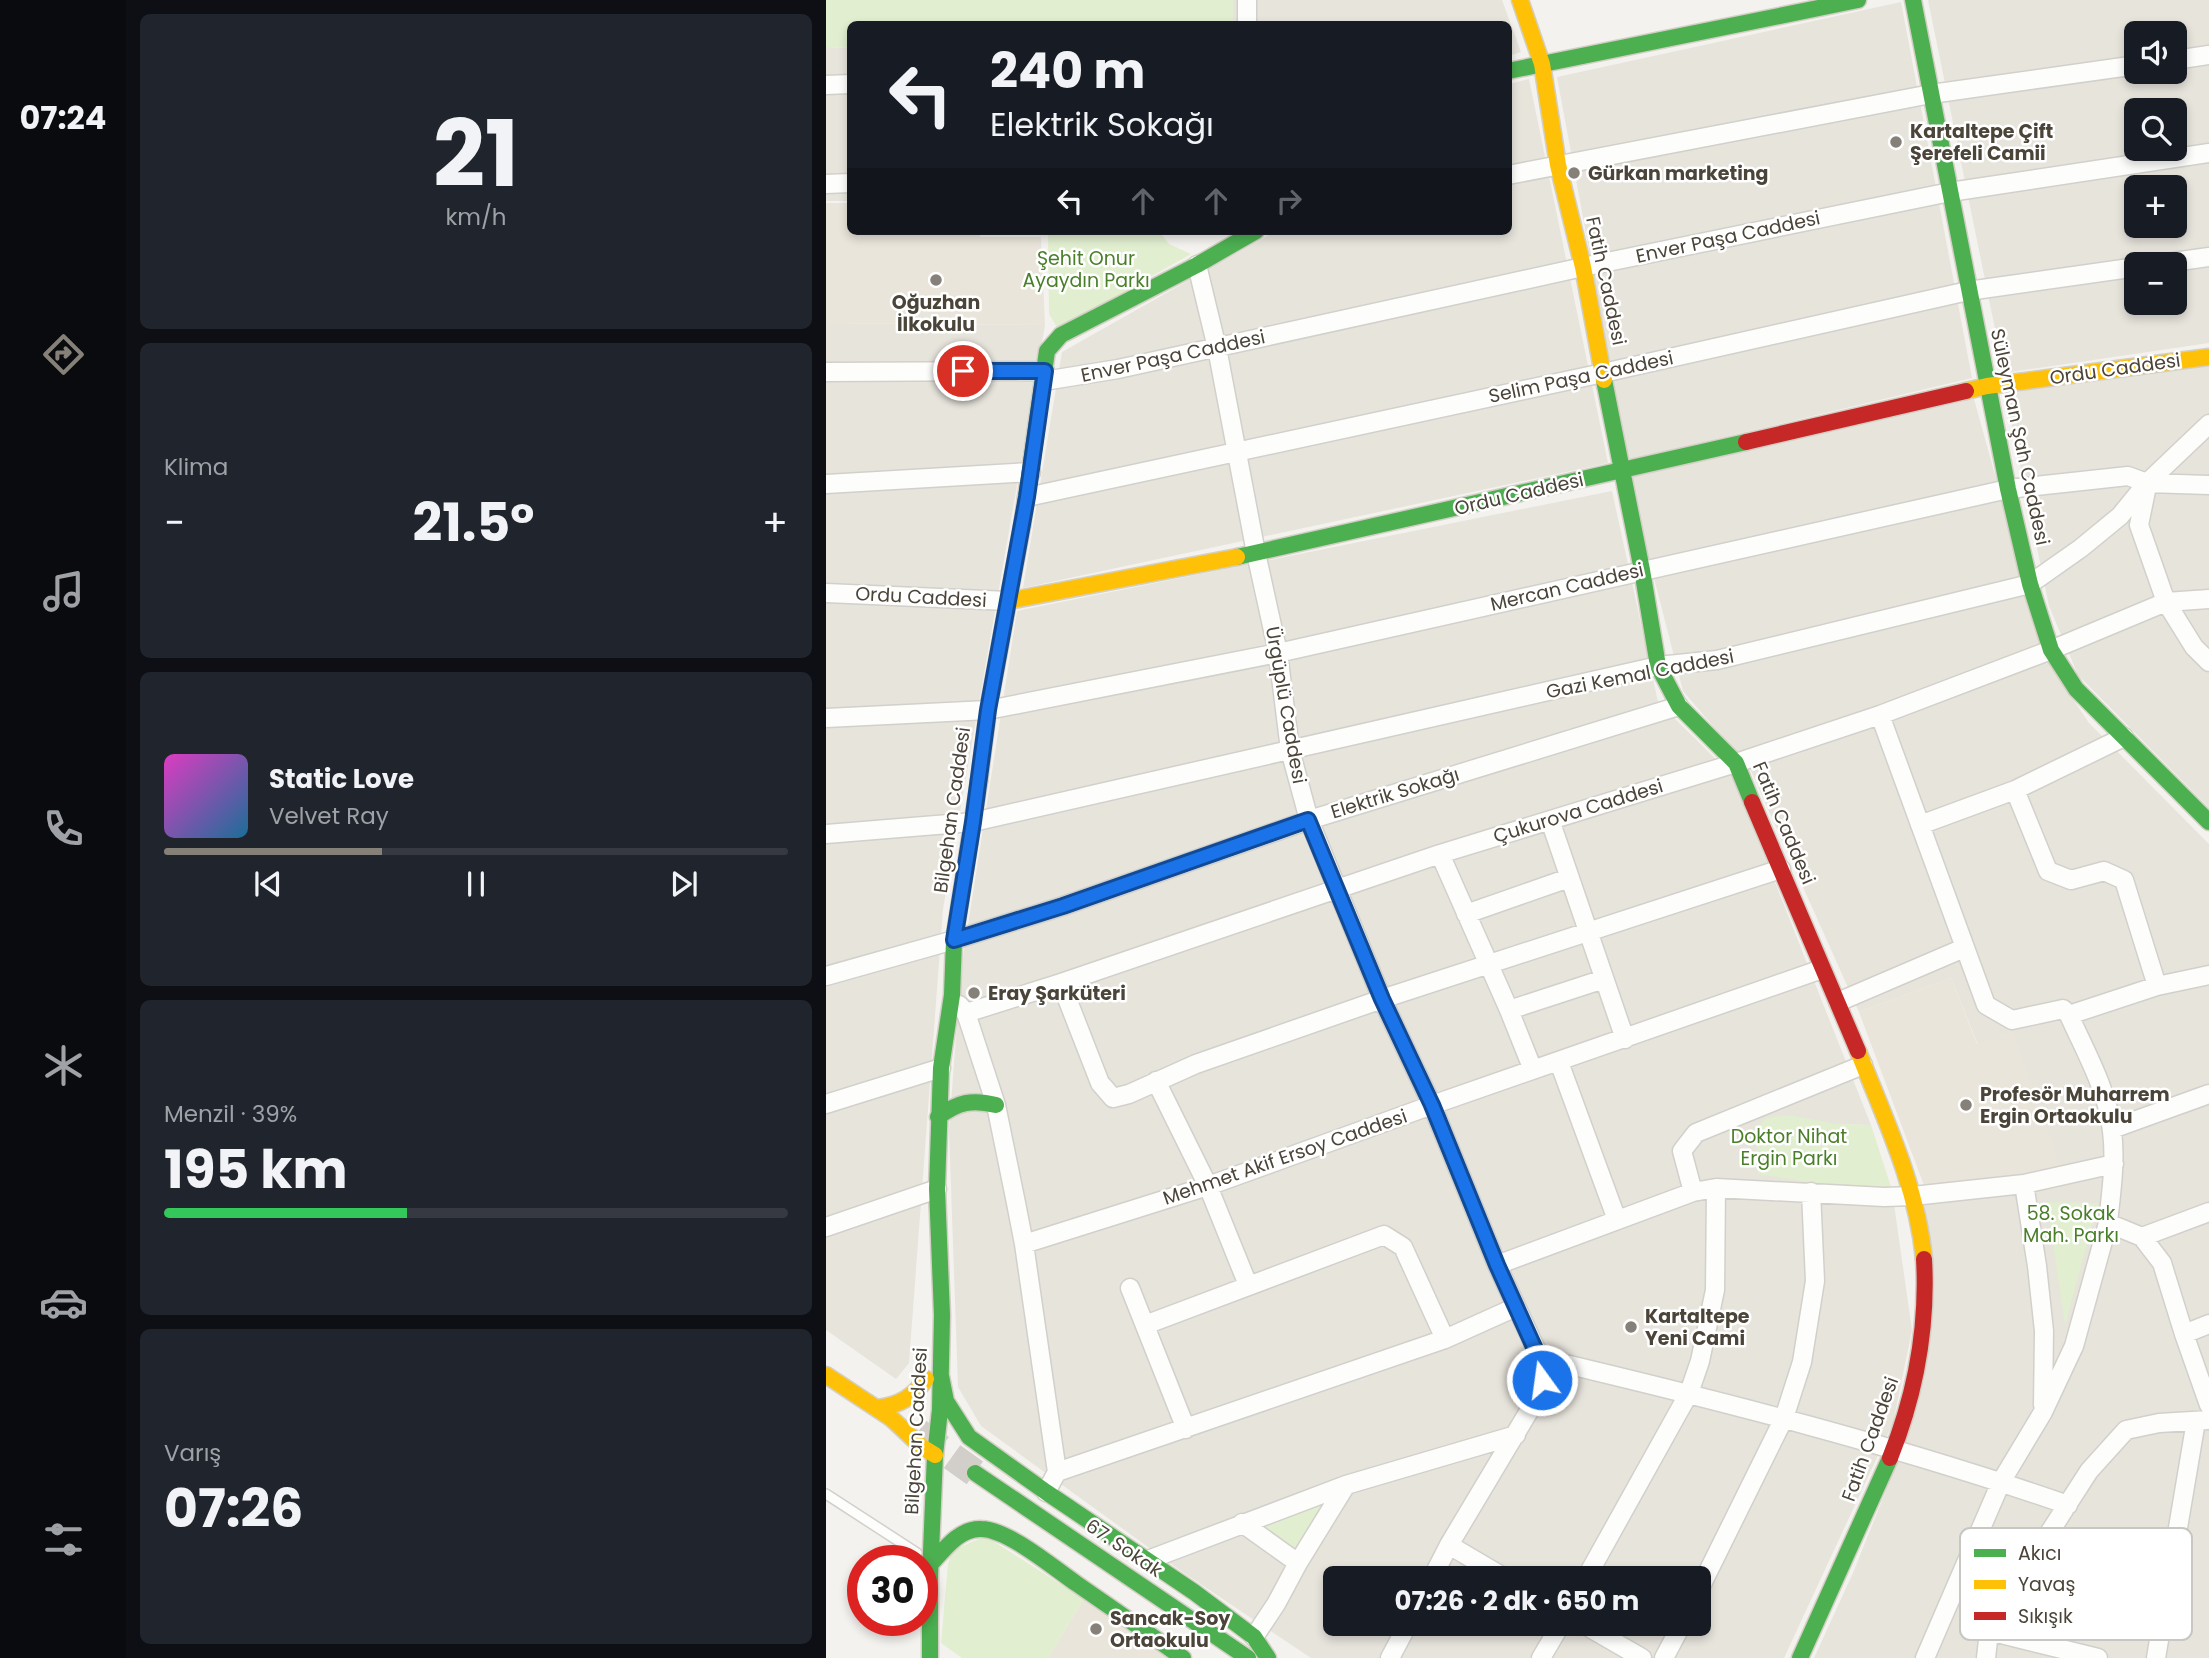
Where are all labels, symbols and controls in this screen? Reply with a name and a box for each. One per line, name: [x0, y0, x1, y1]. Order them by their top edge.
map controls: [2124, 21, 2187, 315]
button: sound: [2124, 21, 2187, 84]
text: 240 m: [990, 37, 1145, 105]
icon: left: [875, 49, 966, 140]
text: 21: [433, 90, 519, 218]
text: 07:24: [19, 95, 107, 140]
button: search: [2124, 98, 2187, 161]
text: Elektrik Sokağı: [990, 102, 1214, 147]
place label: Kartaltepe Çift Şerefeli Camii: [1910, 118, 2053, 167]
marker: Kartaltepe Çift Şerefeli Camii: [1888, 134, 1904, 150]
place label: Gürkan marketing: [1588, 160, 1769, 187]
marker: Gürkan marketing: [1566, 165, 1582, 181]
button: +: [2124, 175, 2187, 238]
icon: left: [1051, 182, 1089, 220]
icon: ahead: [1124, 182, 1162, 220]
icon: ahead: [1197, 182, 1235, 220]
icon: right: [1270, 182, 1308, 220]
text: km/h: [445, 201, 507, 233]
street label: Enver Paşa Caddesi: [1633, 204, 1823, 270]
street label: Fatih Caddesi: [1579, 214, 1633, 348]
park label: Şehit Onur Ayaydın Parkı: [1022, 245, 1150, 294]
button: −: [2124, 252, 2187, 315]
marker: Oğuzhan İlkokulu: [928, 272, 944, 288]
place label: Oğuzhan İlkokulu: [892, 289, 980, 338]
street label: Enver Paşa Caddesi: [1078, 323, 1268, 389]
street label: Süleyman Şah Caddesi: [1984, 326, 2056, 548]
icon: directions: [39, 330, 88, 379]
pin: [933, 341, 993, 401]
street label: Selim Paşa Caddesi: [1486, 344, 1676, 410]
street label: Ordu Caddesi: [2048, 346, 2182, 392]
icon: arrive: [944, 352, 982, 390]
text: Klima: [164, 451, 228, 483]
street label: Ordu Caddesi: [1452, 466, 1586, 522]
text: 21.5°: [413, 486, 534, 559]
text: −: [164, 496, 185, 549]
text: +: [762, 496, 788, 549]
street label: Mercan Caddesi: [1488, 556, 1646, 618]
icon: music: [39, 567, 88, 616]
street label: Ordu Caddesi: [855, 580, 987, 614]
street label: Ürgüplü Caddesi: [1259, 624, 1313, 786]
street label: Gazi Kemal Caddesi: [1544, 643, 1736, 705]
street label: Bilgehan Caddesi: [927, 725, 977, 895]
street label: Fatih Caddesi: [1746, 758, 1822, 888]
text: Static Love: [269, 761, 414, 797]
street label: Elektrik Sokağı: [1327, 761, 1463, 825]
street label: Çukurova Caddesi: [1490, 772, 1666, 850]
text: Velvet Ray: [269, 800, 389, 832]
icon: phone: [39, 804, 88, 853]
icon: previous: [249, 865, 287, 903]
icon: pause: [457, 865, 495, 903]
icon: next: [665, 865, 703, 903]
place label: Eray Şarküteri: [988, 980, 1126, 1007]
marker: Eray Şarküteri: [966, 985, 982, 1001]
icon: climate: [39, 1041, 88, 1090]
place label: Profesör Muharrem Ergin Ortaokulu: [1980, 1081, 2170, 1130]
marker: Profesör Muharrem Ergin Ortaokulu: [1958, 1097, 1974, 1113]
text: Menzil · 39%: [164, 1098, 297, 1130]
street label: Mehmet Akif Ersoy Caddesi: [1159, 1102, 1411, 1212]
park label: Doktor Nihat Ergin Parkı: [1731, 1123, 1847, 1172]
text: 195 km: [164, 1133, 348, 1206]
park label: 58. Sokak Mah. Parkı: [2023, 1200, 2119, 1249]
icon: car: [39, 1278, 88, 1327]
place label: Kartaltepe Yeni Cami: [1645, 1303, 1750, 1352]
marker: Kartaltepe Yeni Cami: [1623, 1319, 1639, 1335]
position arrow: [1505, 1343, 1579, 1417]
street label: Bilgehan Caddesi: [898, 1347, 934, 1515]
street label: Fatih Caddesi: [1835, 1373, 1905, 1505]
text: Varış: [164, 1437, 221, 1469]
text: 07:26: [164, 1472, 303, 1545]
street label: 67. Sokak: [1080, 1512, 1168, 1584]
icon: filters: [39, 1515, 88, 1564]
legend: [1960, 1528, 2192, 1640]
text: Akıcı: [2018, 1540, 2061, 1567]
speed limit sign: 30: [847, 1545, 938, 1636]
text: Yavaş: [2018, 1571, 2075, 1598]
text: 07:26 · 2 dk · 650 m: [1395, 1583, 1639, 1619]
text: Sıkışık: [2018, 1603, 2073, 1630]
place label: Sancak-Soy Ortaokulu: [1110, 1605, 1231, 1654]
marker: Sancak-Soy Ortaokulu: [1088, 1621, 1104, 1637]

